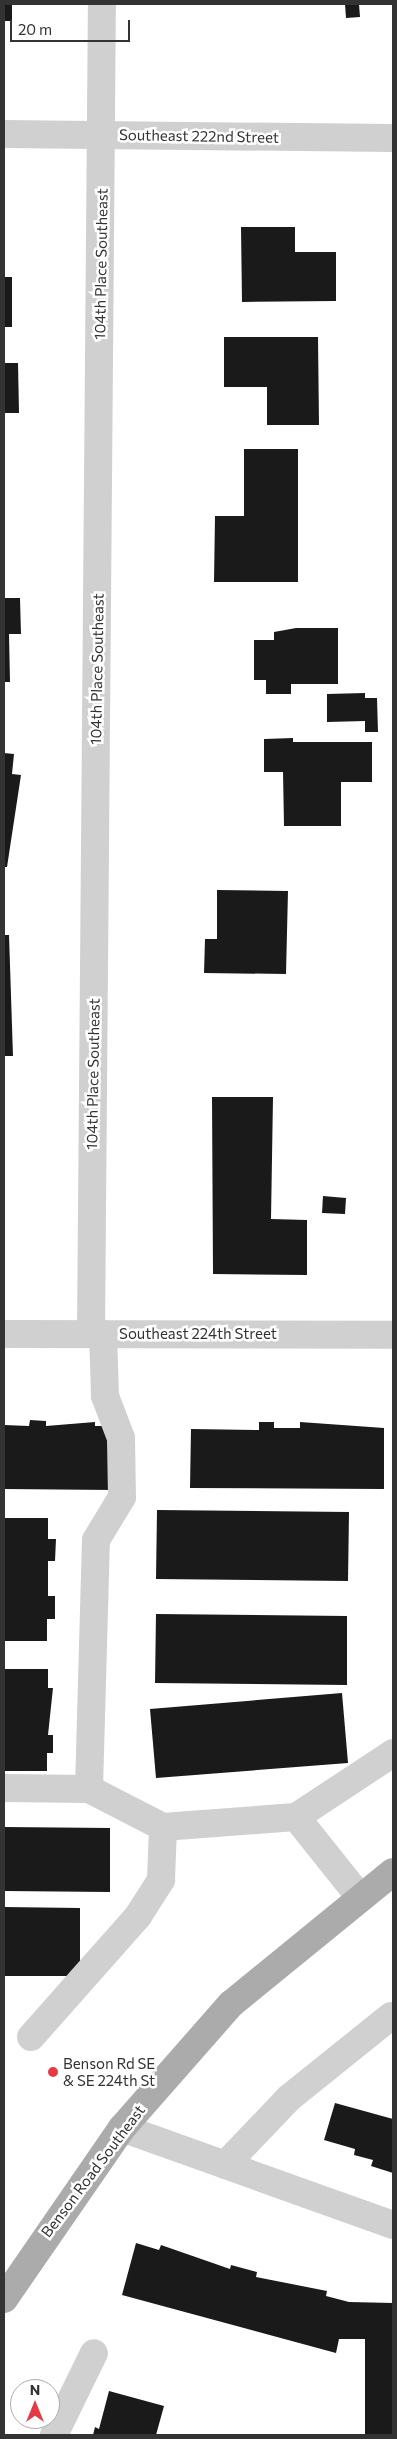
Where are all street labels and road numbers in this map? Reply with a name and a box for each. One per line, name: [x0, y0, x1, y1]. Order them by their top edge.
street label: Southeast 222nd Street: [119, 126, 279, 146]
street label: 104th Place Southeast: [91, 188, 111, 340]
street label: 104th Place Southeast: [87, 593, 107, 745]
street label: 104th Place Southeast: [83, 998, 103, 1150]
street label: Southeast 224th Street: [119, 1325, 277, 1343]
street label: Benson Road Southeast: [37, 2101, 149, 2241]

